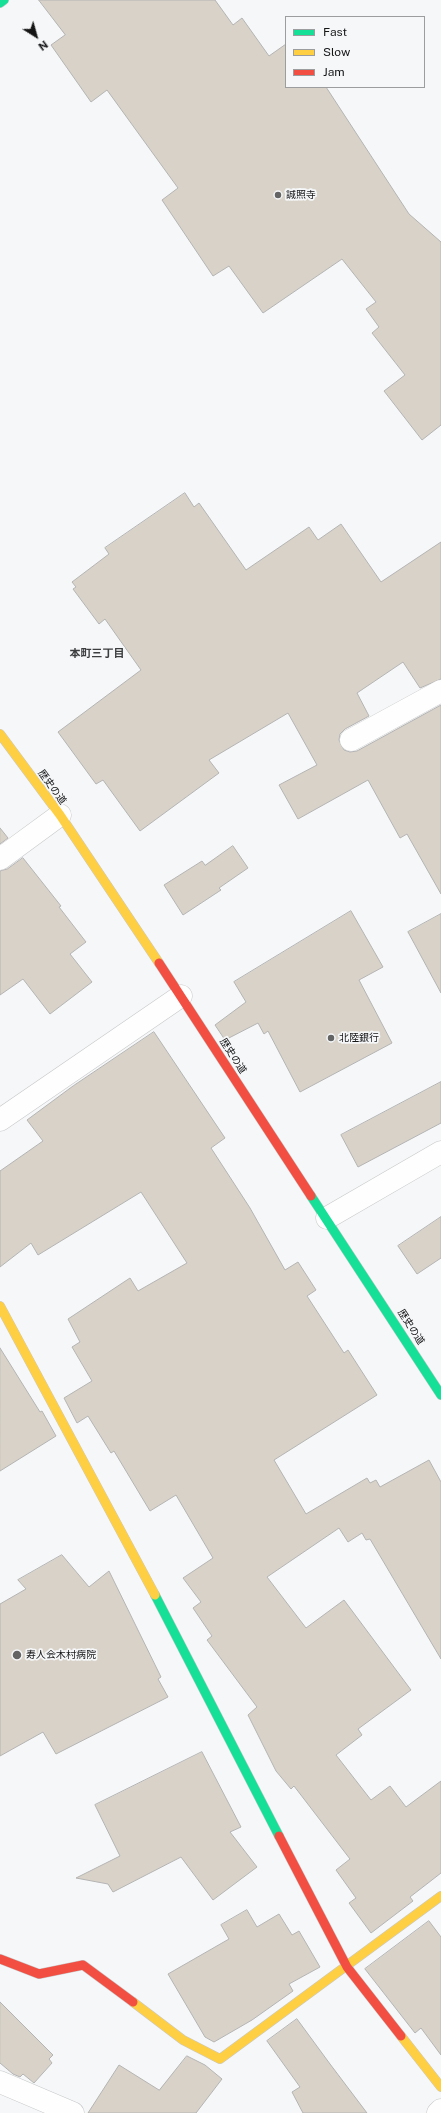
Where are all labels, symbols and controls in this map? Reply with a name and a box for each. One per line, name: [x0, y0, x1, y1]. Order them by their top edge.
north arrow: [16, 16, 56, 56]
legend: [285, 16, 425, 88]
text: Fast: [323, 25, 347, 39]
text: N: [36, 38, 50, 53]
text: Slow: [323, 45, 350, 59]
text: Jam: [323, 65, 345, 79]
place label: 誠照寺: [286, 189, 316, 201]
marker: 誠照寺: [273, 190, 283, 200]
district label: 本町三丁目: [70, 647, 124, 661]
street label: 歴史の道: [35, 767, 69, 807]
place label: 北陸銀行: [339, 1032, 379, 1044]
marker: 北陸銀行: [326, 1033, 336, 1043]
street label: 歴史の道: [217, 1036, 249, 1076]
street label: 歴史の道: [395, 1307, 427, 1347]
marker: 寿人会木村病院: [11, 1649, 23, 1661]
place label: 寿人会木村病院: [26, 1649, 96, 1661]

